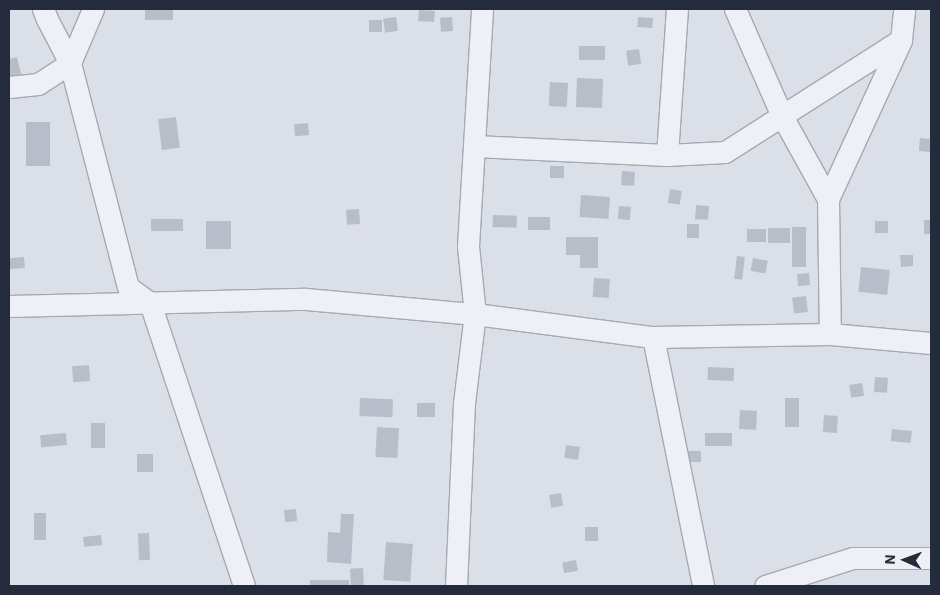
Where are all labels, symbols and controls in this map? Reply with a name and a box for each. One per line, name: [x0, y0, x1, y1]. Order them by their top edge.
north arrow: [880, 535, 930, 585]
text: N: [881, 554, 899, 565]

